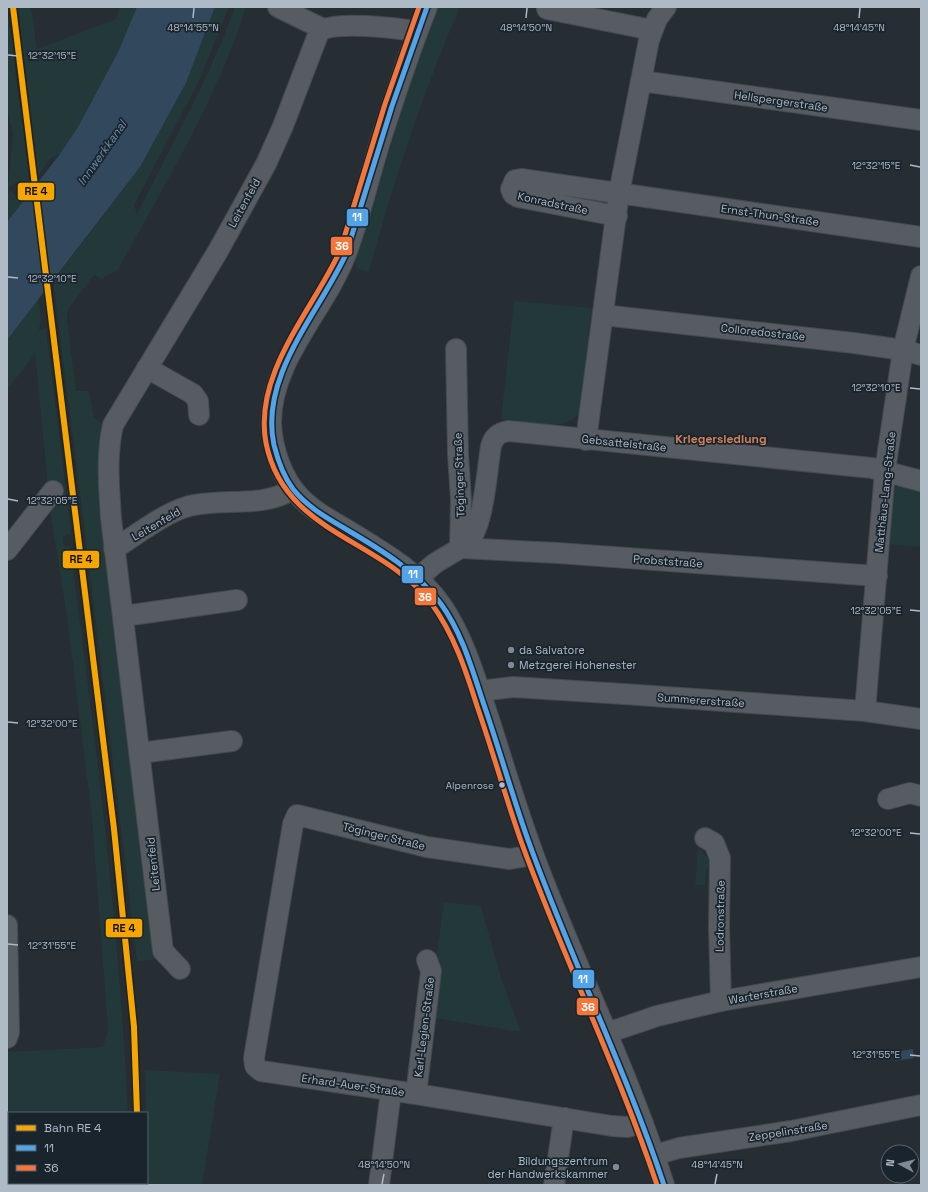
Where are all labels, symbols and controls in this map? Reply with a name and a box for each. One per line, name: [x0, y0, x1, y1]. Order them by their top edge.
text: 48°14'55"N: [167, 21, 219, 34]
text: 48°14'50"N: [500, 21, 552, 34]
text: 48°14'45"N: [833, 21, 885, 34]
text: 12°32'15"E: [28, 49, 77, 62]
street label: Hellspergerstraße: [733, 87, 829, 115]
water label: Innwerkkanal: [74, 116, 131, 189]
text: 12°32'15"E: [852, 159, 901, 172]
street label: Leitenfeld: [225, 176, 263, 230]
line badge: RE 4: [17, 182, 55, 201]
text: RE 4: [25, 184, 47, 198]
street label: Konradstraße: [516, 189, 590, 217]
street label: Ernst-Thun-Straße: [720, 201, 820, 229]
line badge: 11: [346, 208, 369, 227]
text: 11: [352, 210, 362, 224]
line badge: 36: [330, 236, 353, 256]
text: 36: [335, 239, 349, 253]
text: 12°32'10"E: [27, 272, 77, 285]
street label: Colloredostraße: [720, 321, 806, 343]
text: 12°32'10"E: [851, 381, 901, 394]
district label: Kriegersiedlung: [675, 431, 767, 447]
street label: Matthäus-Lang-Straße: [872, 431, 898, 553]
street label: Töginger Straße: [451, 432, 467, 518]
street label: Gebsattelstraße: [581, 432, 667, 454]
text: 12°32'05"E: [27, 494, 78, 507]
street label: Leitenfeld: [129, 504, 183, 544]
line badge: RE 4: [62, 550, 100, 569]
text: RE 4: [70, 552, 92, 566]
street label: Probststraße: [633, 552, 703, 570]
line badge: 11: [401, 565, 424, 584]
text: 11: [408, 567, 418, 581]
line badge: 36: [414, 587, 437, 606]
text: 36: [418, 590, 432, 604]
text: 12°32'05"E: [851, 604, 902, 617]
place label: da Salvatore: [519, 643, 585, 657]
marker: da Salvatore: [506, 645, 516, 655]
place label: Metzgerei Hohenester: [519, 658, 637, 672]
marker: Metzgerei Hohenester: [506, 660, 516, 670]
street label: Summererstraße: [657, 690, 745, 710]
text: 12°32'00"E: [26, 717, 78, 730]
place label: Alpenrose: [446, 779, 494, 792]
marker: Alpenrose: [497, 780, 507, 790]
street label: Töginger Straße: [341, 819, 427, 853]
text: 12°32'00"E: [850, 826, 902, 839]
street label: Leitenfeld: [143, 836, 163, 892]
street label: Lodronstraße: [712, 880, 728, 952]
line badge: RE 4: [105, 918, 143, 938]
text: RE 4: [113, 921, 135, 935]
text: 12°31'55"E: [28, 939, 77, 952]
line badge: 11: [572, 969, 595, 989]
text: 11: [578, 972, 588, 986]
street label: Karl-Legien-Straße: [411, 976, 437, 1078]
street label: Warterstraße: [727, 981, 799, 1007]
line badge: 36: [576, 997, 599, 1016]
text: 36: [581, 1000, 595, 1014]
text: 12°31'55"E: [852, 1048, 901, 1061]
street label: Erhard-Auer-Straße: [301, 1071, 405, 1099]
legend: [8, 1112, 148, 1184]
street label: Zeppelinstraße: [747, 1118, 829, 1144]
text: Bahn RE 4: [44, 1120, 102, 1136]
text: 11: [44, 1140, 54, 1156]
north arrow: [880, 1144, 920, 1184]
place label: Bildungszentrum der Handwerkskammer: [487, 1154, 608, 1181]
text: 48°14'50"N: [358, 1158, 410, 1171]
text: 48°14'45"N: [691, 1158, 743, 1171]
text: N: [883, 1158, 897, 1167]
text: 36: [44, 1160, 59, 1176]
marker: Bildungszentrum der Handwerkskammer: [611, 1162, 621, 1172]

